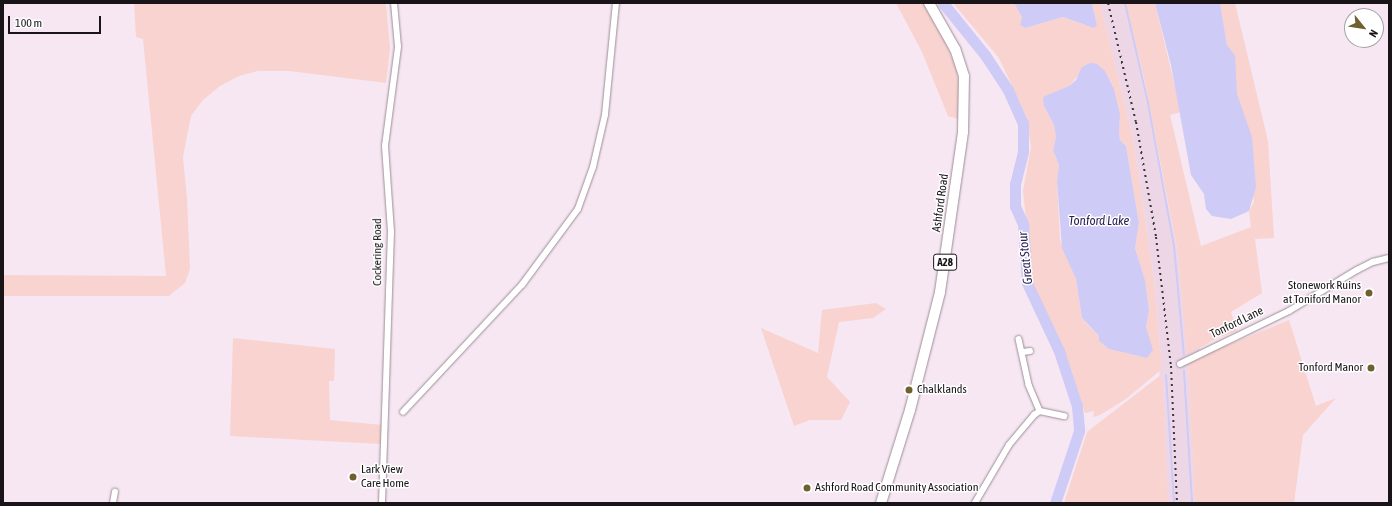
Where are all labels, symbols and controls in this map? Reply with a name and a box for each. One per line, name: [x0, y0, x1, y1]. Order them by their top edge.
scale bar: [10, 8, 103, 34]
north arrow: [1344, 8, 1384, 48]
text: 100 m: [15, 16, 42, 30]
text: N: [1367, 28, 1380, 39]
street label: Ashford Road: [930, 173, 952, 233]
water label: Tonford Lake: [1069, 213, 1129, 229]
street label: Cockering Road: [371, 218, 385, 286]
water label: Great Stour: [1015, 231, 1037, 285]
road number: A28: [933, 253, 957, 271]
place label: Stonework Ruins at Toniford Manor: [1283, 279, 1361, 307]
marker: Stonework Ruins at Toniford Manor: [1364, 288, 1374, 298]
street label: Tonford Lane: [1208, 304, 1266, 342]
place label: Tonford Manor: [1299, 361, 1363, 375]
marker: Tonford Manor: [1366, 363, 1376, 373]
place label: Chalklands: [917, 383, 967, 397]
marker: Chalklands: [904, 385, 914, 395]
place label: Lark View Care Home: [361, 463, 409, 491]
marker: Lark View Care Home: [348, 472, 358, 482]
place label: Ashford Road Community Association: [815, 481, 978, 495]
marker: Ashford Road Community Association: [802, 483, 812, 493]

